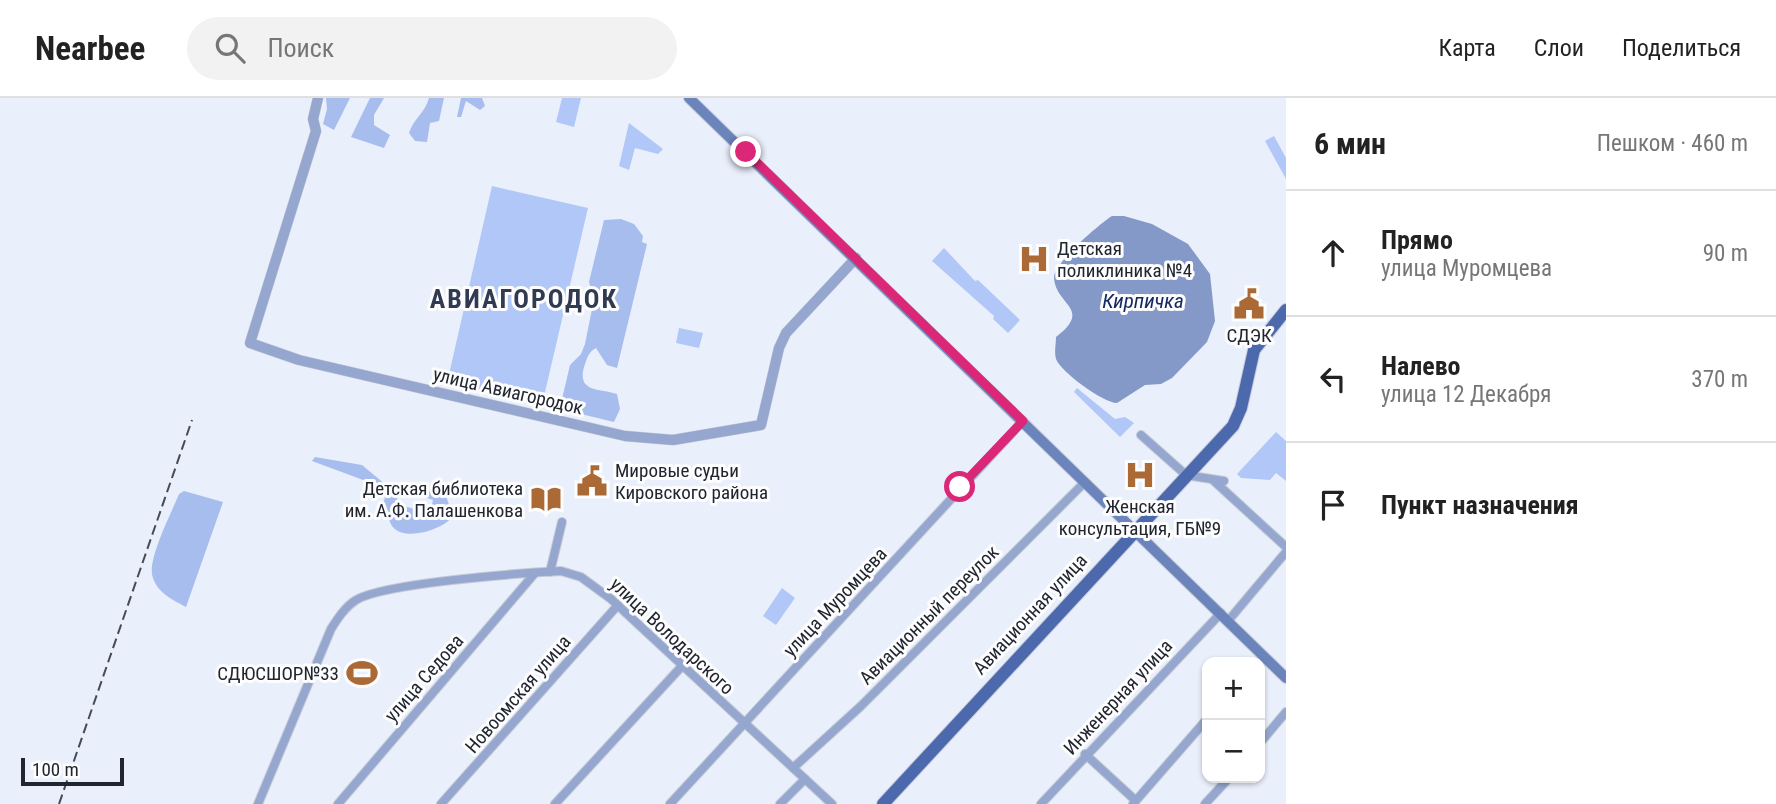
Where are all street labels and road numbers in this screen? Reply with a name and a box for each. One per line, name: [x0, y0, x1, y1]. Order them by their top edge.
street label: улица Авиагородок: [431, 363, 585, 419]
street label: Авиационный переулок: [855, 541, 1003, 689]
street label: улица Муромцева: [778, 542, 892, 662]
street label: Авиационная улица: [968, 549, 1092, 679]
street label: улица Володарского: [605, 573, 739, 699]
street label: улица Седова: [380, 630, 468, 726]
street label: Новоомская улица: [461, 630, 575, 758]
street label: Инженерная улица: [1059, 635, 1177, 759]

